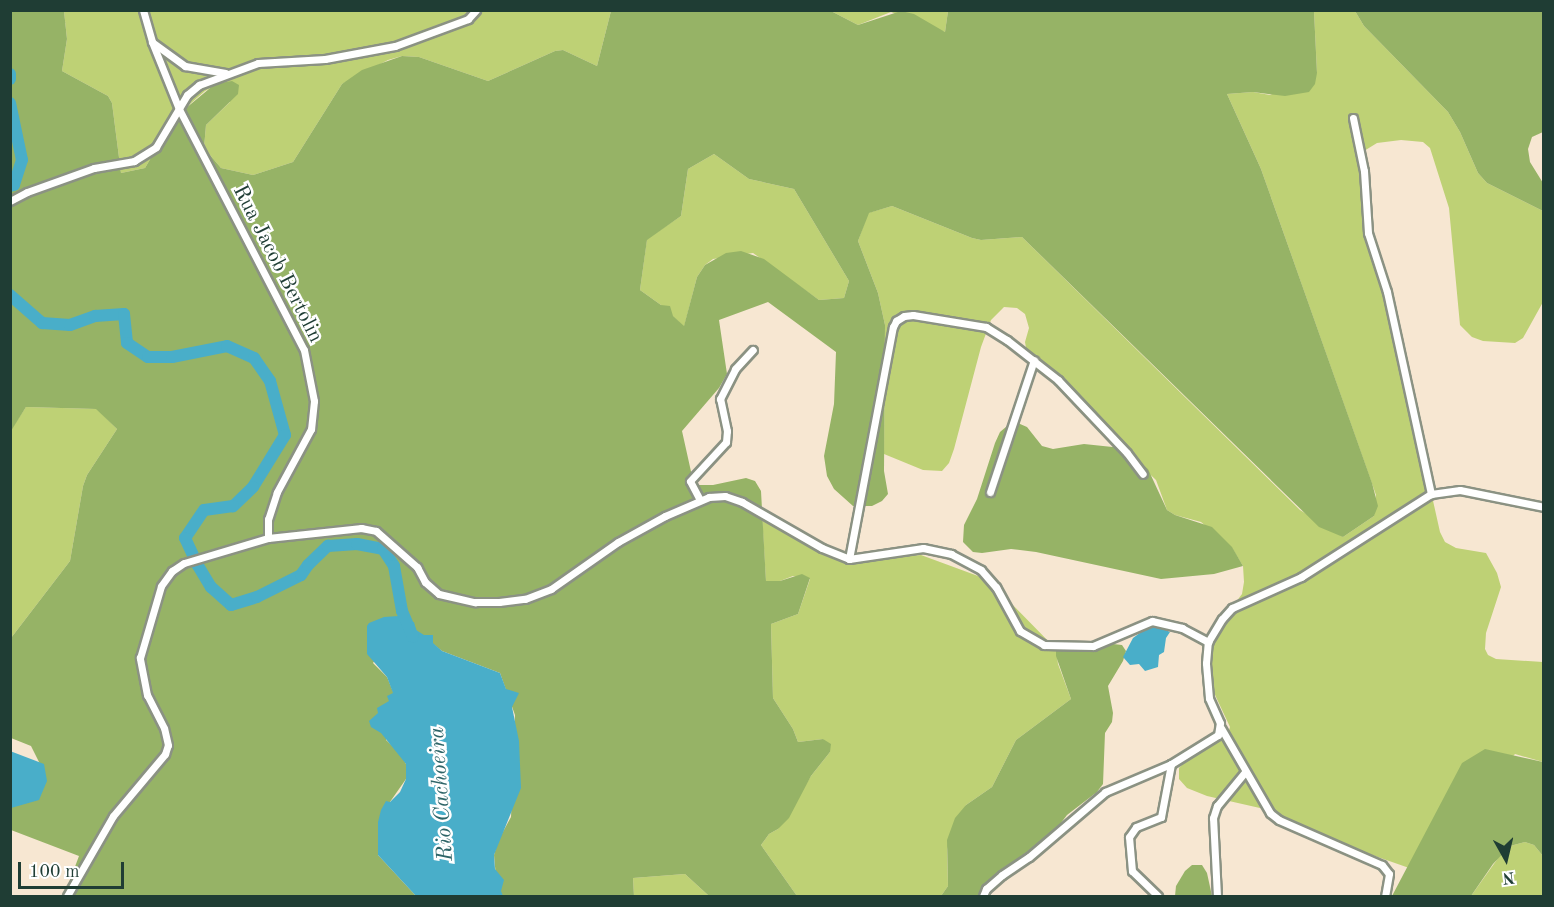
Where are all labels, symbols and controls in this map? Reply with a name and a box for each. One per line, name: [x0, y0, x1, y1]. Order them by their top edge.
street label: Rua Jacob Bertolin: [226, 181, 328, 347]
water label: Rio Cachoeira: [424, 726, 460, 862]
north arrow: [1476, 829, 1536, 889]
scale bar: [21, 850, 128, 888]
text: 100 m: [29, 863, 80, 881]
text: N: [1501, 868, 1516, 886]

